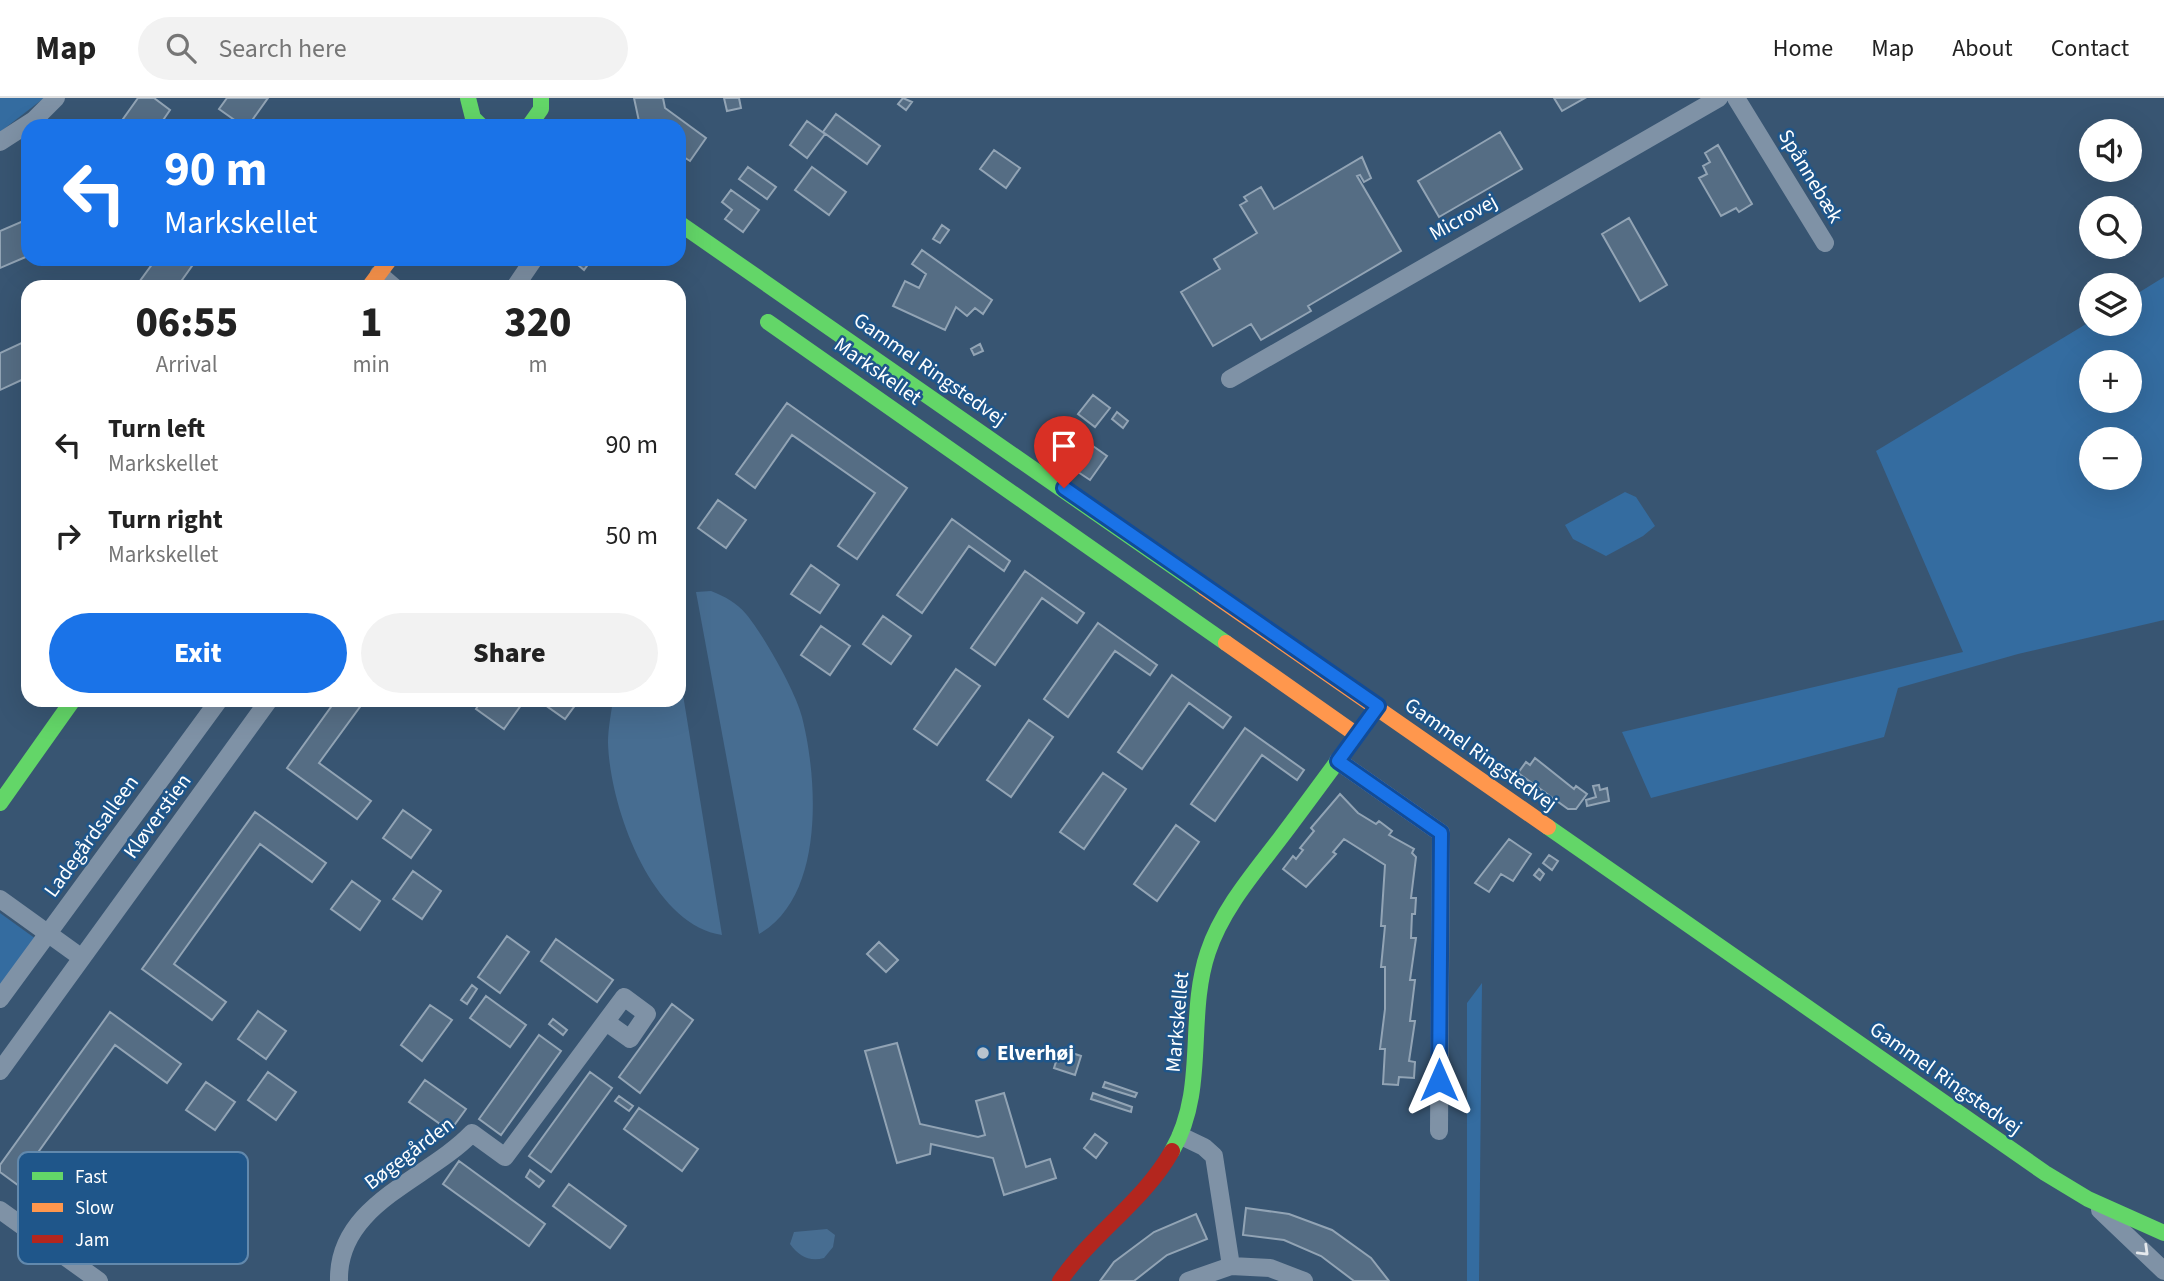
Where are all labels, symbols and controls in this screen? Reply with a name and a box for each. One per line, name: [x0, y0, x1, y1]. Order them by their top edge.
search box: [138, 17, 628, 80]
text: Map: [35, 25, 96, 72]
icon: search: [162, 29, 200, 67]
text: Search here: [218, 30, 347, 67]
text: Home: [1773, 31, 1833, 66]
text: Map: [1871, 31, 1914, 66]
text: About: [1952, 31, 2013, 66]
text: Contact: [2051, 31, 2129, 66]
map controls: [2079, 119, 2142, 490]
button: sound: [2079, 119, 2142, 182]
street label: Spånnebæk: [1771, 123, 1851, 229]
text: 90 m: [164, 135, 268, 205]
icon: left: [49, 147, 140, 238]
street label: Microvej: [1423, 186, 1503, 248]
button: search: [2079, 196, 2142, 259]
text: Markskellet: [164, 200, 318, 246]
button: layers: [2079, 273, 2142, 336]
text: 06:55: [135, 293, 238, 353]
text: 1: [360, 293, 382, 353]
text: 320: [504, 293, 572, 353]
street label: Gammel Ringstedvej: [848, 305, 1012, 433]
street label: Markskellet: [828, 330, 928, 412]
text: Arrival: [156, 348, 218, 381]
text: min: [353, 348, 390, 381]
text: m: [528, 348, 547, 381]
button: +: [2079, 350, 2142, 413]
text: Turn left: [108, 410, 205, 447]
pin: [1034, 416, 1094, 488]
icon: left: [49, 426, 87, 464]
text: 90 m: [605, 426, 658, 463]
icon: arrive: [1045, 427, 1083, 465]
button: −: [2079, 427, 2142, 490]
text: Markskellet: [108, 447, 218, 480]
text: Turn right: [108, 501, 223, 538]
icon: right: [49, 517, 87, 555]
text: 50 m: [605, 517, 658, 554]
text: Markskellet: [108, 538, 218, 571]
button: Exit: [49, 613, 347, 693]
button: Share: [361, 613, 658, 693]
street label: Gammel Ringstedvej: [1399, 690, 1563, 818]
street label: Kløverstien: [116, 767, 198, 865]
street label: Ladegårdsalleen: [36, 769, 146, 903]
street label: Markskellet: [1158, 970, 1196, 1074]
street label: Gammel Ringstedvej: [1864, 1014, 2028, 1142]
place label: Elverhøj: [997, 1038, 1074, 1068]
position arrow: [1402, 1043, 1476, 1117]
marker: Elverhøj: [975, 1045, 991, 1061]
street label: Bøgegården: [358, 1109, 460, 1197]
legend: [18, 1152, 248, 1264]
text: Fast: [75, 1164, 108, 1191]
text: Slow: [75, 1195, 114, 1222]
text: Jam: [75, 1227, 109, 1254]
one-way arrow: [2136, 1243, 2149, 1256]

